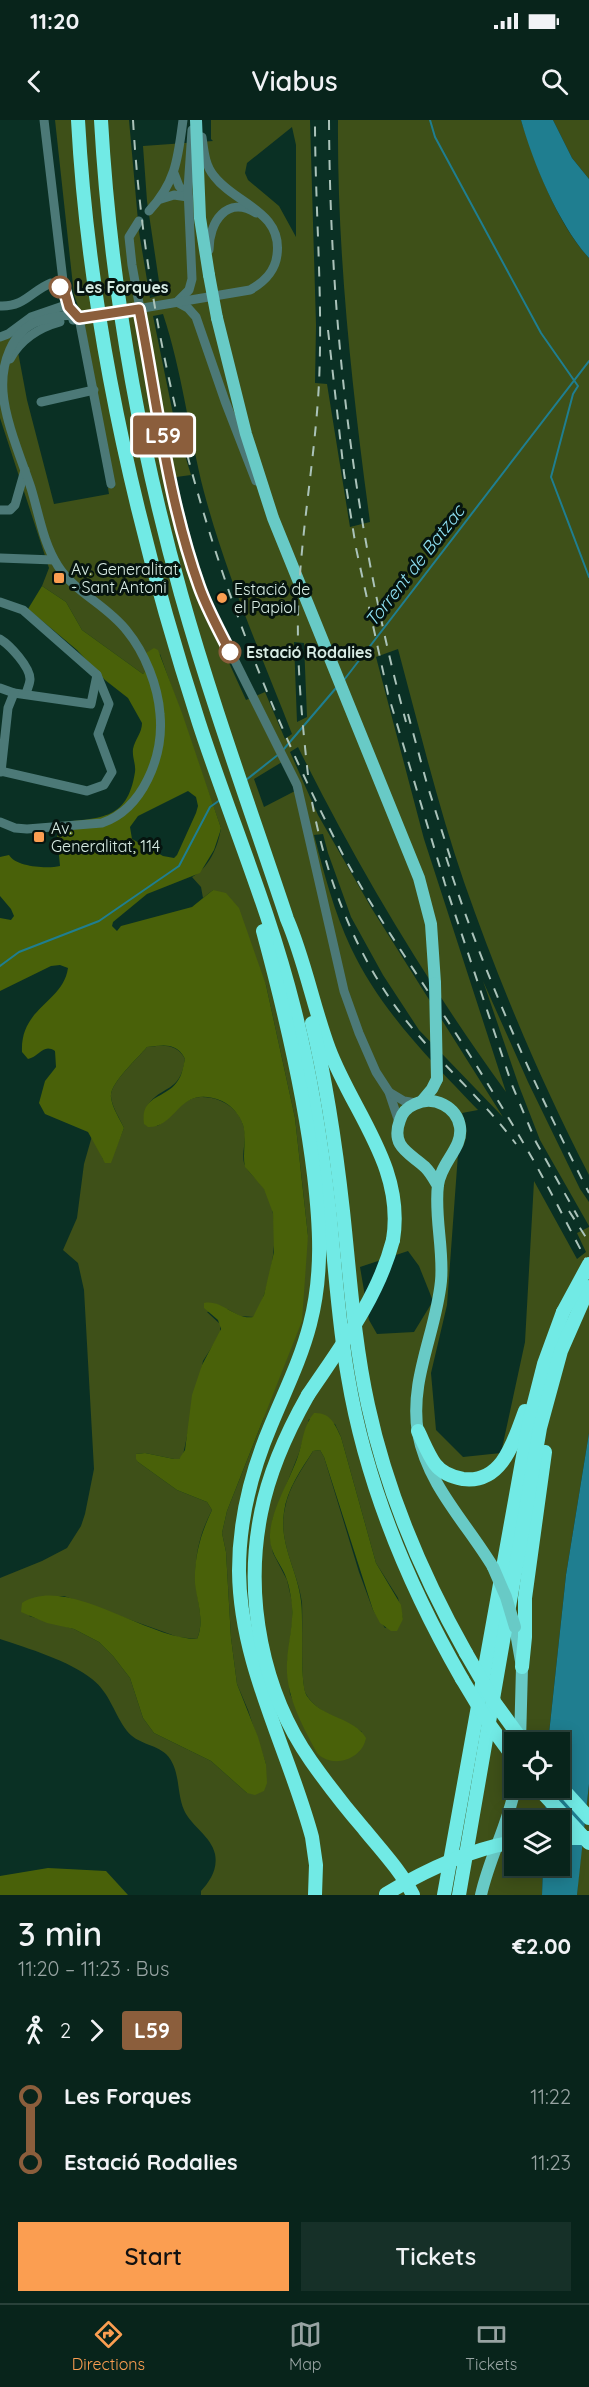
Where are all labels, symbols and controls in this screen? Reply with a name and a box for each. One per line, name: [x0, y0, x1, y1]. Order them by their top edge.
text: 11:20: [30, 7, 79, 35]
text: Viabus: [251, 64, 338, 98]
icon: back: [18, 65, 51, 98]
icon: search: [538, 65, 571, 98]
marker: Les Forques: [49, 276, 71, 298]
place label: Les Forques: [76, 277, 169, 297]
line badge: L59: [128, 416, 198, 454]
text: L59: [145, 422, 181, 448]
water label: Torrent de Batzac: [360, 499, 470, 631]
place label: Av. Generalitat - Sant Antoni: [71, 559, 178, 597]
marker: Av. Generalitat - Sant Antoni: [52, 571, 66, 585]
place label: Estació de el Papiol: [234, 579, 310, 617]
marker: Estació de el Papiol: [215, 591, 229, 605]
marker: Estació Rodalies: [219, 641, 241, 663]
place label: Estació Rodalies: [246, 642, 373, 662]
place label: Av. Generalitat, 114: [51, 818, 160, 856]
marker: Av. Generalitat, 114: [32, 830, 46, 844]
map controls: [504, 1732, 570, 1876]
button: locate: [504, 1732, 570, 1798]
button: layers: [504, 1810, 570, 1876]
text: 3 min: [18, 1913, 102, 1954]
text: €2.00: [512, 1932, 571, 1960]
text: 11:20 – 11:23 · Bus: [18, 1956, 169, 1981]
icon: walk: [18, 2014, 51, 2047]
icon: forward: [80, 2014, 113, 2047]
text: L59: [134, 2017, 170, 2043]
text: 2: [60, 2018, 71, 2043]
text: Les Forques: [64, 2082, 191, 2110]
text: 11:22: [530, 2084, 571, 2109]
text: Estació Rodalies: [64, 2148, 238, 2176]
text: 11:23: [531, 2150, 571, 2175]
button: Start: [18, 2222, 289, 2291]
button: Tickets: [301, 2222, 571, 2291]
tab: Directions: [72, 2318, 145, 2374]
tab: Map: [289, 2318, 322, 2374]
tab: Tickets: [465, 2318, 517, 2374]

